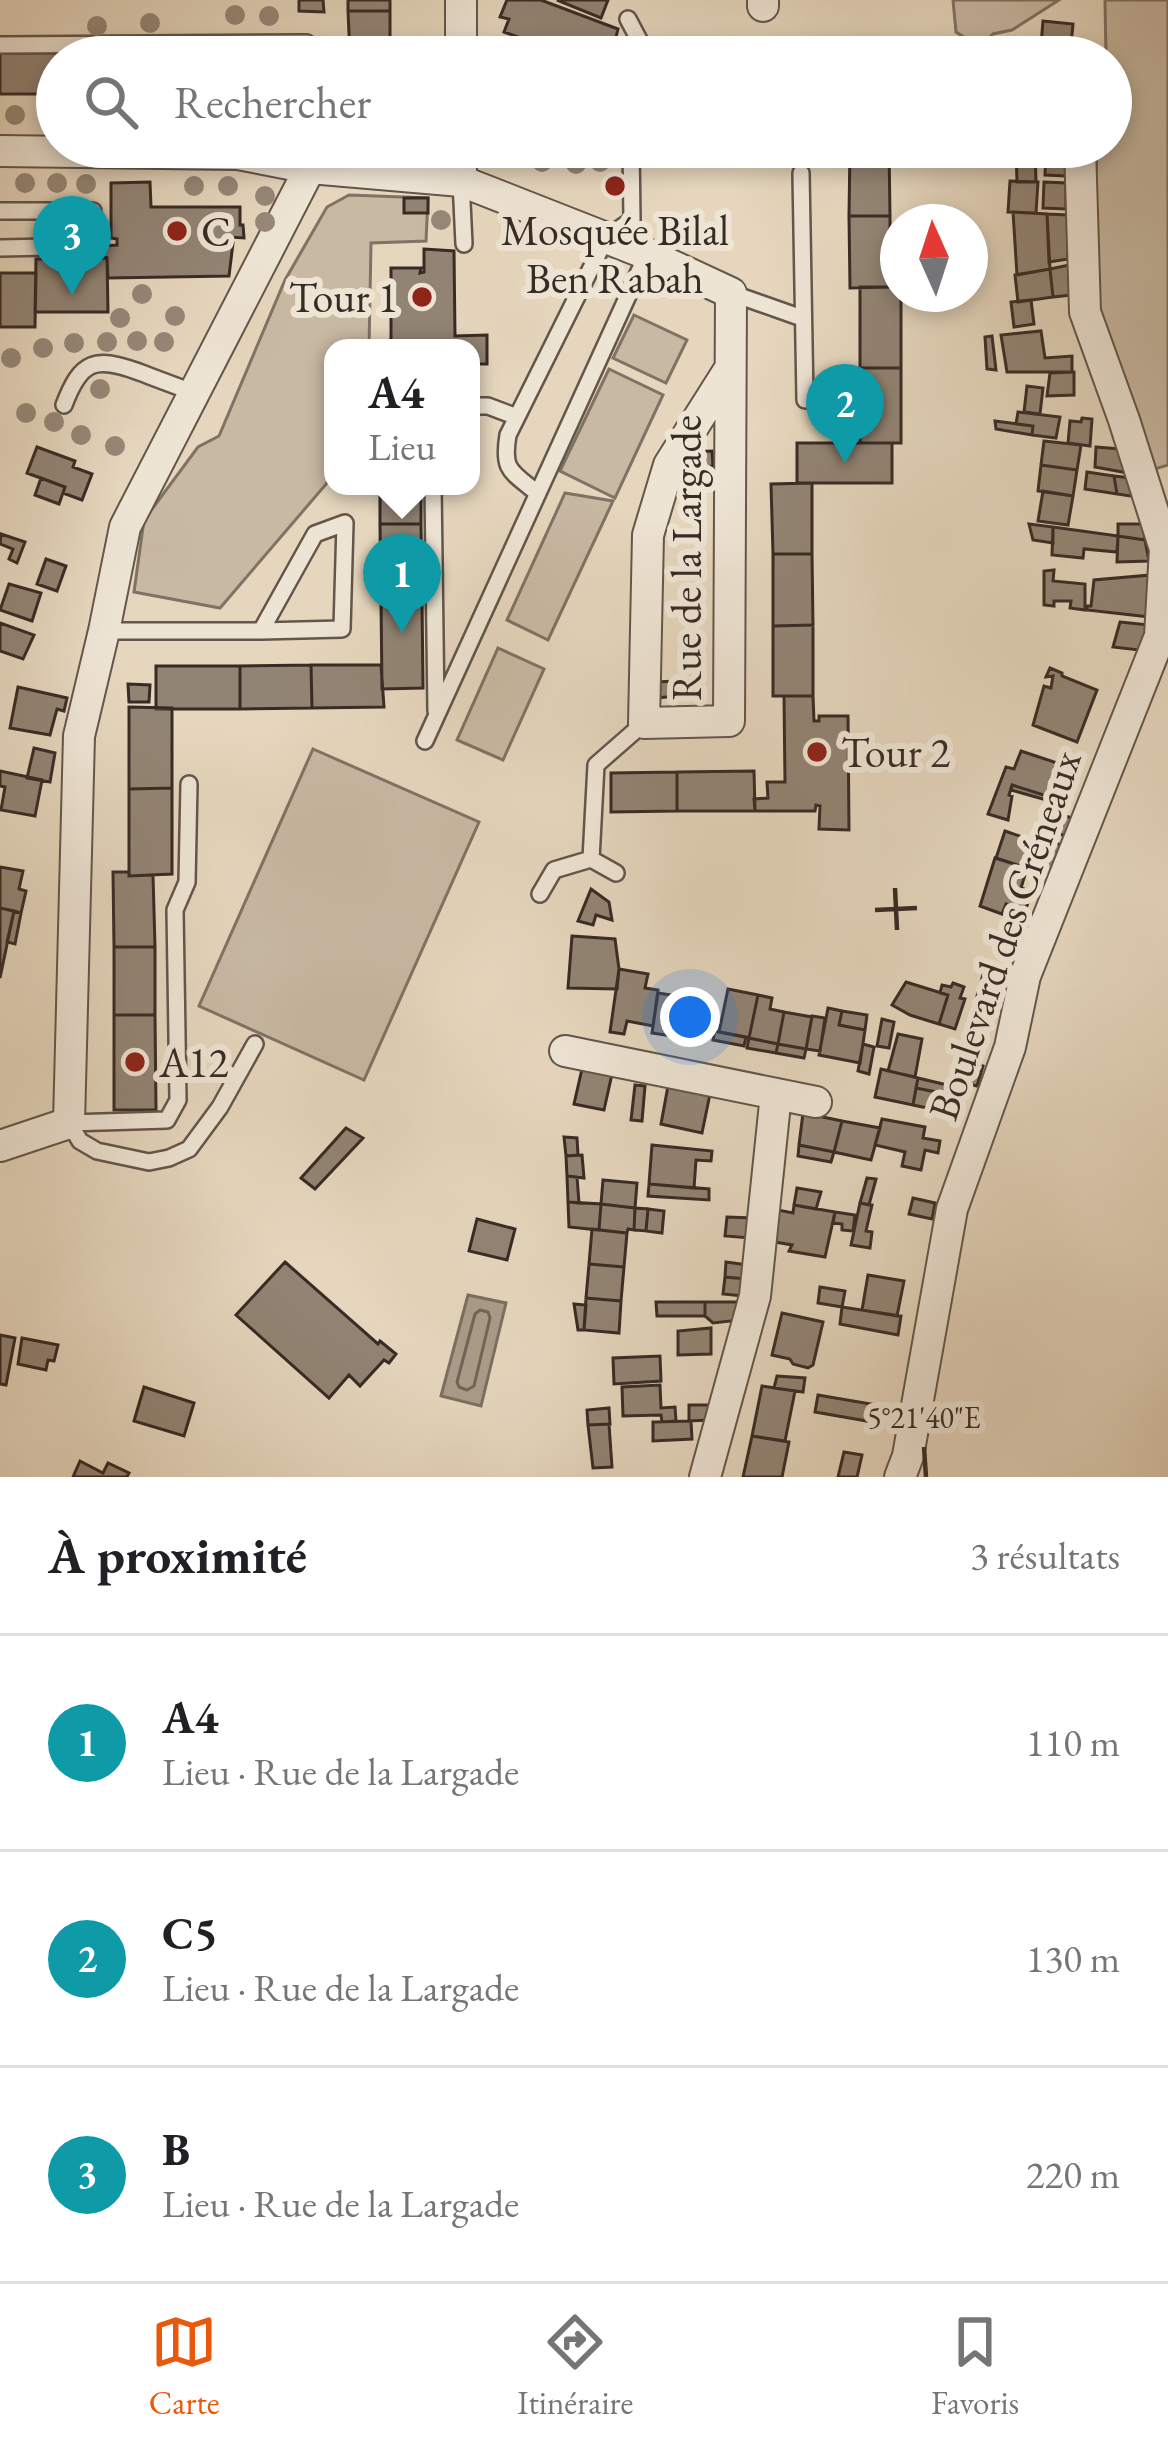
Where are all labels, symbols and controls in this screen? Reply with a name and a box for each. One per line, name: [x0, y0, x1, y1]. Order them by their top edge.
search box: [36, 36, 1132, 168]
icon: search: [78, 69, 144, 135]
text: Rechercher: [174, 73, 371, 131]
marker: Mosquée Bilal Ben Rabah: [602, 173, 628, 199]
pin: 3: [33, 196, 111, 295]
place label: Mosquée Bilal Ben Rabah: [501, 203, 729, 306]
place label: C: [201, 204, 231, 259]
north arrow: [880, 204, 988, 312]
marker: C: [164, 218, 190, 244]
place label: Tour 1: [289, 270, 398, 325]
marker: Tour 1: [409, 284, 435, 310]
popup: [324, 339, 480, 495]
text: A4: [368, 363, 424, 421]
pin: 2: [806, 364, 884, 463]
street label: Rue de la Largade: [659, 415, 714, 701]
text: Lieu: [368, 421, 436, 472]
pin: 1: [363, 534, 441, 633]
place label: Tour 2: [841, 725, 950, 780]
marker: Tour 2: [804, 739, 830, 765]
street label: Boulevard des Créneaux: [915, 743, 1094, 1127]
your location: [660, 987, 720, 1047]
place label: A12: [158, 1035, 228, 1090]
marker: A12: [122, 1049, 148, 1075]
text: 5°21'40"E: [867, 1398, 981, 1437]
text: À proximité: [48, 1522, 307, 1588]
text: 3 résultats: [970, 1530, 1120, 1581]
text: A4: [162, 1688, 218, 1746]
text: 1: [77, 1717, 97, 1768]
text: 110 m: [1026, 1717, 1120, 1768]
text: Lieu · Rue de la Largade: [162, 1746, 519, 1797]
text: C5: [162, 1904, 218, 1962]
text: 2: [77, 1933, 97, 1984]
text: 130 m: [1026, 1933, 1120, 1984]
text: Lieu · Rue de la Largade: [162, 1962, 519, 2013]
text: B: [162, 2120, 190, 2178]
text: 3: [77, 2149, 97, 2200]
text: 220 m: [1026, 2149, 1120, 2200]
text: Lieu · Rue de la Largade: [162, 2178, 519, 2229]
tab: Carte: [149, 2309, 220, 2424]
tab: Itinéraire: [517, 2309, 633, 2424]
tab: Favoris: [931, 2309, 1019, 2424]

